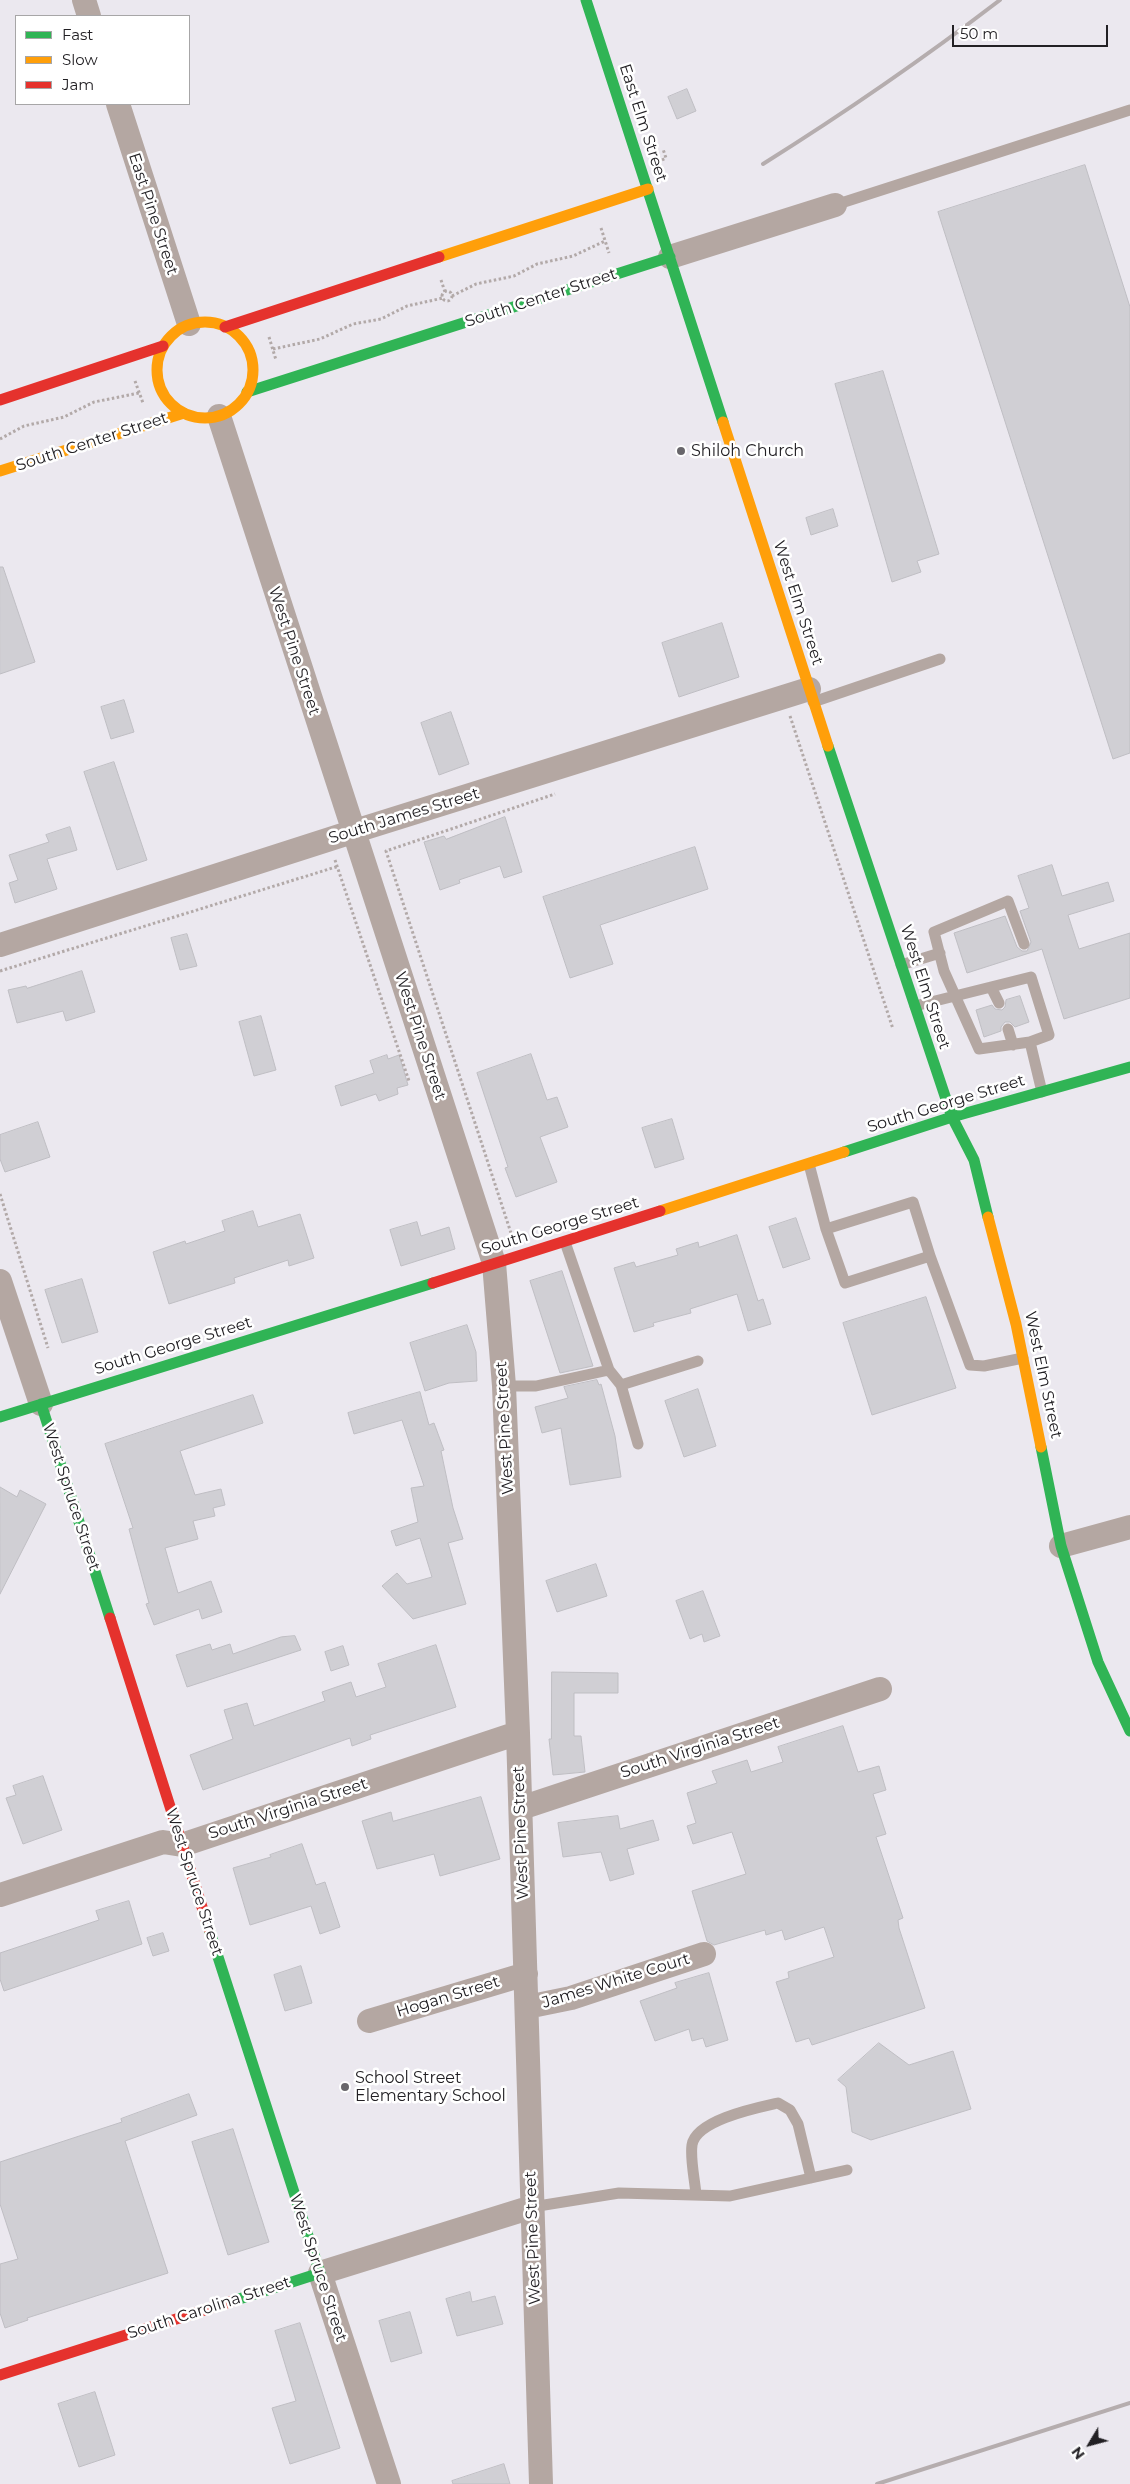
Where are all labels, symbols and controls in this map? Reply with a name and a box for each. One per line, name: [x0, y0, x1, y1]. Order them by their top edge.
legend: [15, 15, 190, 105]
scale bar: [955, 15, 1111, 47]
text: 50 m: [960, 24, 998, 43]
text: Fast: [62, 25, 93, 44]
text: Slow: [62, 50, 98, 69]
street label: East Elm Street: [615, 62, 671, 184]
text: Jam: [62, 75, 94, 94]
street label: East Pine Street: [124, 150, 182, 278]
street label: South Center Street: [463, 264, 619, 332]
street label: South Center Street: [14, 408, 170, 476]
place label: Shiloh Church: [691, 441, 804, 461]
marker: Shiloh Church: [675, 445, 687, 457]
street label: West Elm Street: [769, 538, 827, 668]
street label: West Pine Street: [264, 584, 324, 718]
street label: South James Street: [326, 784, 482, 848]
street label: West Elm Street: [896, 922, 954, 1052]
street label: West Pine Street: [390, 969, 450, 1103]
street label: South George Street: [865, 1071, 1027, 1137]
street label: South George Street: [479, 1193, 641, 1259]
street label: West Elm Street: [1020, 1310, 1066, 1440]
street label: South George Street: [92, 1313, 254, 1379]
street label: West Pine Street: [492, 1361, 518, 1495]
street label: West Spruce Street: [38, 1421, 104, 1573]
street label: South Virginia Street: [618, 1713, 782, 1783]
street label: West Pine Street: [509, 1766, 533, 1900]
street label: South Virginia Street: [206, 1774, 370, 1844]
street label: West Spruce Street: [161, 1806, 227, 1958]
street label: James White Court: [540, 1949, 692, 2013]
street label: Hogan Street: [394, 1972, 502, 2022]
place label: School Street Elementary School: [355, 2068, 506, 2106]
marker: School Street Elementary School: [339, 2081, 351, 2093]
street label: West Pine Street: [521, 2171, 545, 2305]
street label: West Spruce Street: [285, 2192, 351, 2344]
street label: South Carolina Street: [125, 2273, 293, 2343]
north arrow: [1065, 2419, 1115, 2469]
text: N: [1067, 2443, 1089, 2463]

